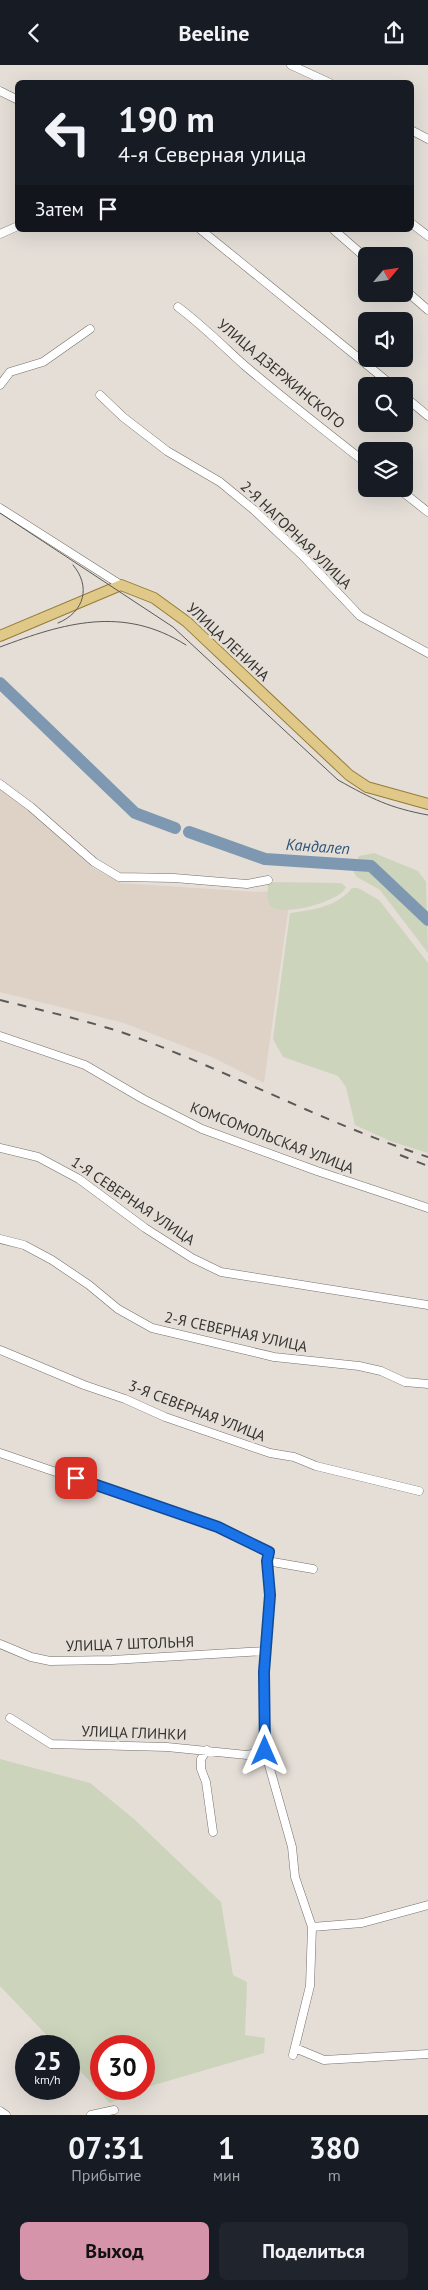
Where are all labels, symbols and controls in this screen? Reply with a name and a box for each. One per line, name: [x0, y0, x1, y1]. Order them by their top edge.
icon: back: [20, 19, 48, 47]
text: Beeline: [179, 19, 249, 47]
icon: share: [380, 19, 408, 47]
text: 190 m: [118, 96, 215, 142]
icon: left: [35, 100, 100, 165]
text: 4-я Северная улица: [118, 140, 306, 168]
icon: arrive: [94, 195, 122, 223]
text: Затем: [35, 197, 84, 221]
north arrow: [358, 247, 412, 303]
map controls: [358, 247, 413, 497]
button: sound: [358, 312, 413, 367]
street label: УЛИЦА ДЗЕРЖИНСКОГО: [214, 315, 349, 432]
button: search: [358, 377, 413, 432]
button: layers: [358, 442, 413, 497]
street label: 2-Я НАГОРНАЯ УЛИЦА: [237, 477, 356, 593]
street label: УЛИЦА ЛЕНИНА: [183, 598, 274, 685]
water label: Кандалеп: [285, 834, 351, 858]
street label: КОМСОМОЛЬСКАЯ УЛИЦА: [188, 1097, 357, 1178]
street label: 1-Я СЕВЕРНАЯ УЛИЦА: [68, 1152, 199, 1249]
street label: 2-Я СЕВЕРНАЯ УЛИЦА: [163, 1307, 309, 1356]
street label: 3-Я СЕВЕРНАЯ УЛИЦА: [126, 1376, 269, 1446]
pin: [55, 1457, 97, 1499]
icon: arrive: [62, 1464, 90, 1492]
street label: УЛИЦА 7 ШТОЛЬНЯ: [65, 1632, 195, 1655]
street label: УЛИЦА ГЛИНКИ: [81, 1721, 187, 1744]
position arrow: [238, 1724, 290, 1776]
speed limit sign: 30: [90, 2035, 155, 2100]
text: 25: [33, 2045, 62, 2077]
text: km/h: [34, 2072, 61, 2087]
text: 07:31: [68, 2128, 144, 2167]
text: 1: [218, 2128, 235, 2167]
text: 380: [309, 2128, 360, 2167]
text: Прибытие: [71, 2165, 142, 2185]
text: мин: [213, 2165, 240, 2185]
text: m: [328, 2165, 341, 2185]
button: Выход: [20, 2222, 209, 2280]
button: Поделиться: [219, 2222, 408, 2280]

